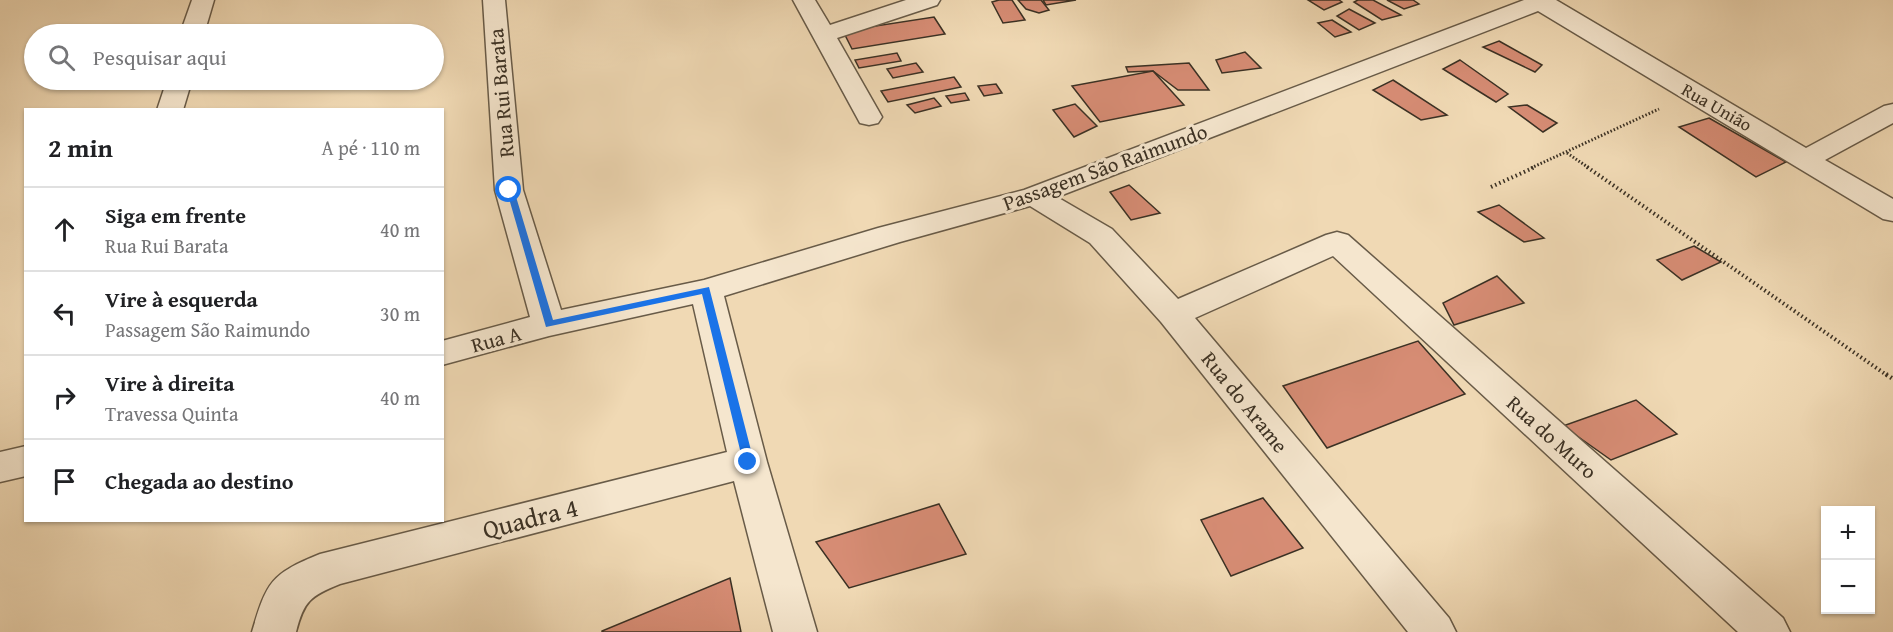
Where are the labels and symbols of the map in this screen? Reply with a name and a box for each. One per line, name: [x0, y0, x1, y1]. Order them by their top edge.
street label: Rua Rui Barata: [480, 27, 522, 159]
street label: Rua União: [1677, 76, 1757, 138]
street label: Passagem São Raimundo: [998, 116, 1212, 218]
route start: [495, 176, 521, 202]
street label: Rua A: [467, 317, 525, 361]
street label: Rua do Arame: [1194, 345, 1296, 460]
street label: Rua do Muro: [1500, 388, 1604, 486]
route end: [734, 448, 760, 474]
street label: Quadra 4: [478, 487, 582, 549]

